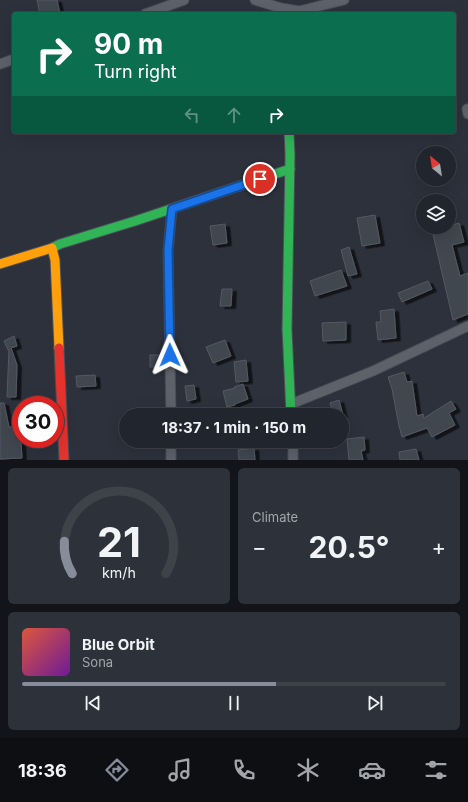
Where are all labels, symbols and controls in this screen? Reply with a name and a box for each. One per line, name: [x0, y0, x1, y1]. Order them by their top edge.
text: 90 m: [94, 27, 163, 61]
icon: right: [28, 28, 80, 80]
text: Turn right: [94, 61, 177, 82]
icon: left: [181, 104, 203, 126]
icon: ahead: [223, 104, 245, 126]
icon: right: [265, 104, 287, 126]
north arrow: [416, 146, 456, 186]
map controls: [416, 146, 456, 234]
pin: [243, 162, 277, 196]
icon: arrive: [249, 168, 271, 190]
button: layers: [416, 194, 456, 234]
position arrow: [149, 334, 191, 376]
speed limit sign: 30: [12, 396, 64, 448]
text: 18:37 · 1 min · 150 m: [162, 418, 306, 437]
text: Climate: [252, 509, 298, 525]
text: 21: [97, 517, 141, 567]
text: 20.5°: [309, 529, 389, 565]
text: −: [252, 534, 267, 560]
text: +: [431, 534, 446, 560]
text: km/h: [102, 564, 136, 581]
text: Blue Orbit: [82, 635, 155, 654]
text: Sona: [82, 654, 113, 670]
icon: previous: [82, 692, 104, 714]
icon: pause: [223, 692, 245, 714]
icon: next: [364, 692, 386, 714]
icon: directions: [103, 756, 131, 784]
icon: music: [166, 756, 194, 784]
icon: phone: [230, 756, 258, 784]
icon: climate: [294, 756, 322, 784]
icon: car: [358, 756, 386, 784]
icon: filters: [422, 756, 450, 784]
text: 18:36: [18, 760, 67, 781]

